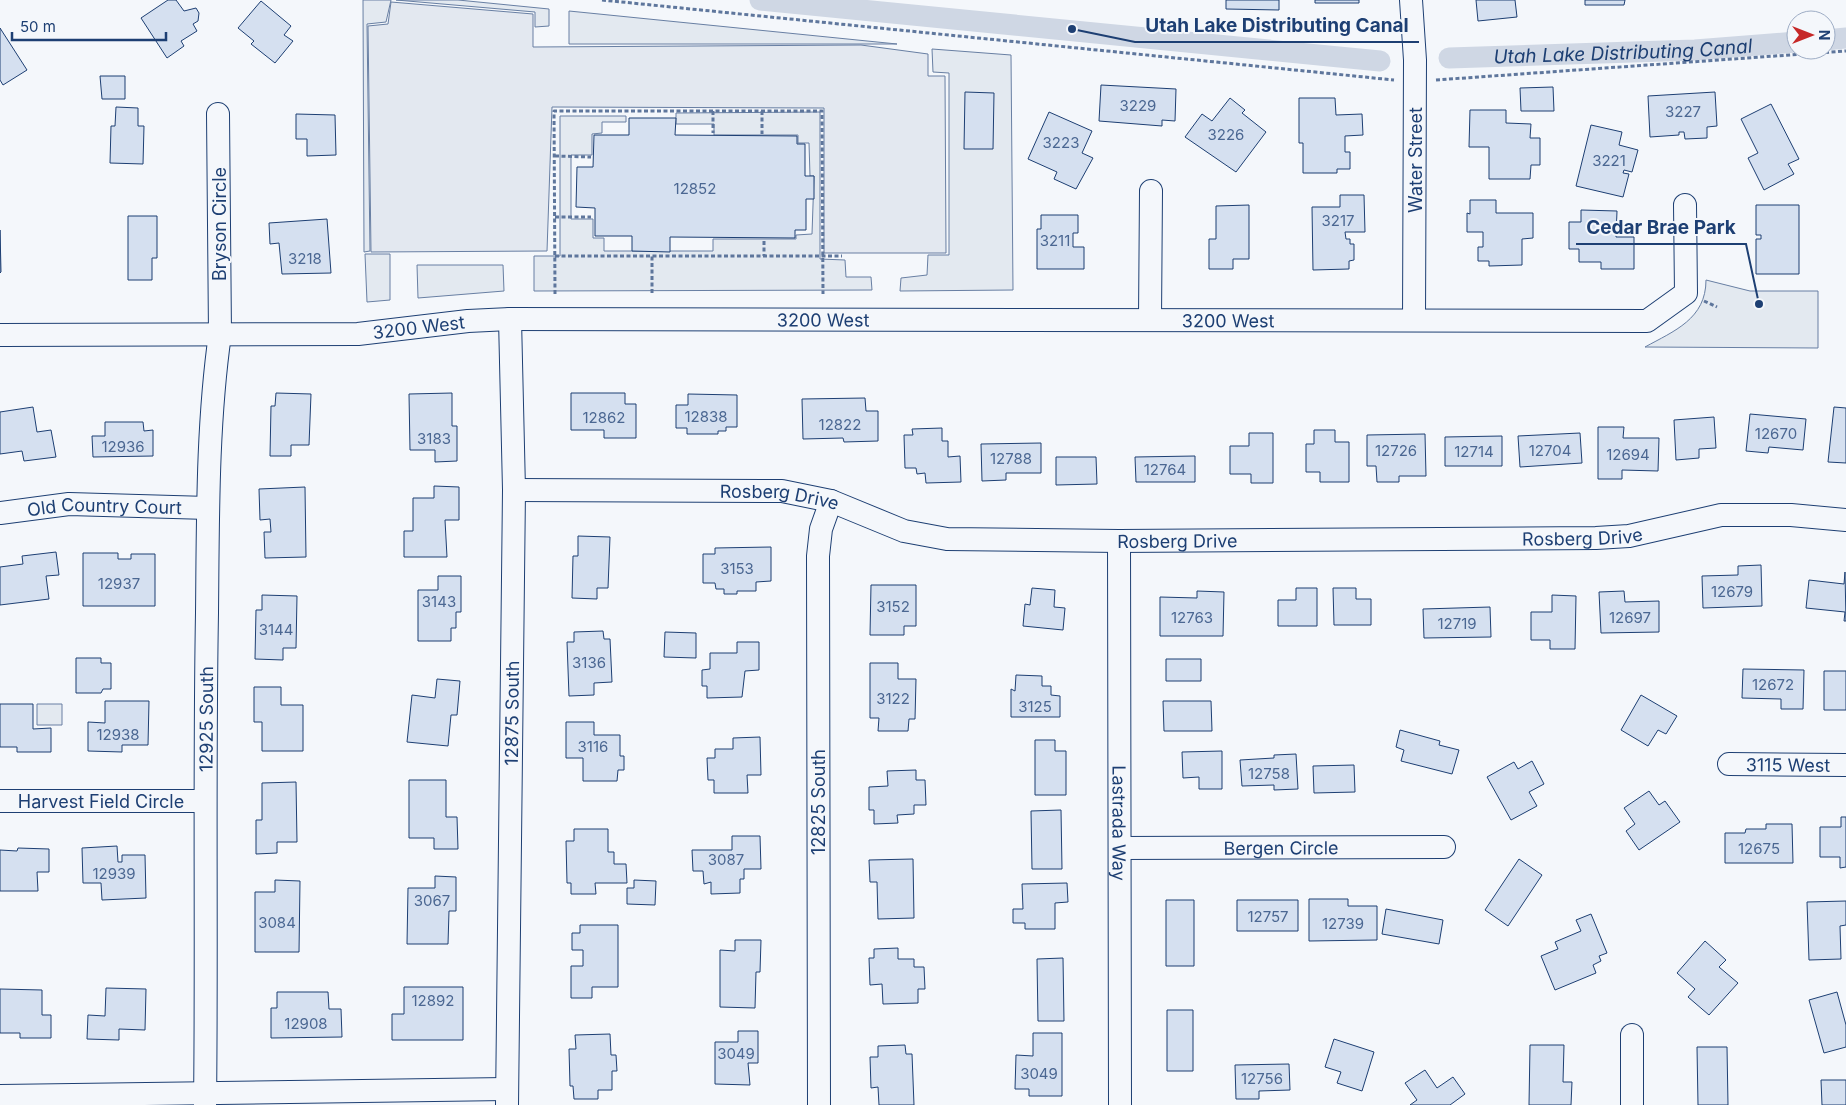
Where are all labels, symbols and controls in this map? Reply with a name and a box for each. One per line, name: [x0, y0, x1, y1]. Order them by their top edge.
callout: Utah Lake Distributing Canal: [1135, 8, 1419, 42]
scale bar: [12, 10, 166, 42]
north arrow: [1786, 10, 1836, 60]
text: Utah Lake Distributing Canal: [1145, 14, 1409, 37]
text: 50 m: [20, 17, 56, 36]
text: N: [1816, 30, 1833, 40]
water label: Utah Lake Distributing Canal: [1493, 34, 1753, 68]
house number: 3229: [1120, 96, 1156, 115]
house number: 3227: [1665, 102, 1701, 121]
street label: Water Street: [1405, 107, 1426, 213]
house number: 3226: [1208, 125, 1244, 144]
house number: 3223: [1043, 133, 1079, 152]
house number: 3221: [1592, 151, 1626, 170]
street label: Bryson Circle: [209, 167, 230, 281]
house number: 12852: [674, 179, 716, 198]
callout: Cedar Brae Park: [1576, 210, 1746, 244]
house number: 3217: [1321, 211, 1355, 230]
text: Cedar Brae Park: [1586, 216, 1736, 239]
house number: 3211: [1040, 231, 1070, 250]
house number: 3218: [288, 249, 322, 268]
street label: 3200 West: [777, 309, 870, 330]
street label: 3200 West: [1182, 310, 1275, 331]
street label: 3200 West: [371, 311, 466, 343]
house number: 12838: [684, 407, 728, 426]
house number: 12862: [583, 408, 625, 427]
house number: 12822: [819, 415, 861, 434]
house number: 12670: [1755, 424, 1797, 443]
house number: 3183: [417, 429, 451, 448]
house number: 12936: [101, 437, 145, 456]
house number: 12726: [1375, 441, 1417, 460]
house number: 12704: [1529, 441, 1571, 460]
house number: 12714: [1454, 442, 1494, 461]
house number: 12694: [1606, 445, 1650, 464]
house number: 12788: [990, 449, 1032, 468]
house number: 12764: [1144, 460, 1186, 479]
street label: Rosberg Drive: [720, 480, 843, 514]
street label: Old Country Court: [26, 493, 182, 520]
street label: Rosberg Drive: [1522, 523, 1644, 549]
street label: Rosberg Drive: [1117, 530, 1238, 552]
house number: 3153: [720, 559, 754, 578]
house number: 12937: [98, 574, 140, 593]
house number: 12679: [1711, 582, 1753, 601]
house number: 3143: [422, 592, 456, 611]
house number: 3152: [876, 597, 910, 616]
house number: 12763: [1171, 608, 1213, 627]
house number: 12697: [1609, 608, 1651, 627]
house number: 12719: [1437, 614, 1477, 633]
house number: 3144: [259, 620, 293, 639]
house number: 3136: [572, 653, 606, 672]
street label: 12875 South: [500, 660, 523, 766]
street label: 12925 South: [195, 666, 217, 772]
house number: 12672: [1752, 675, 1794, 694]
house number: 3122: [876, 689, 910, 708]
house number: 3125: [1018, 697, 1052, 716]
house number: 12938: [96, 725, 140, 744]
house number: 3116: [578, 737, 608, 756]
street label: 12825 South: [808, 749, 829, 855]
street label: 3115 West: [1746, 754, 1830, 775]
house number: 12758: [1248, 764, 1290, 783]
street label: Lastrada Way: [1109, 765, 1130, 881]
street label: Harvest Field Circle: [18, 791, 184, 812]
street label: Bergen Circle: [1223, 837, 1339, 858]
house number: 12675: [1738, 839, 1780, 858]
house number: 3087: [708, 850, 744, 869]
house number: 12939: [92, 864, 136, 883]
house number: 3067: [414, 891, 450, 910]
house number: 12757: [1247, 907, 1289, 926]
house number: 3084: [258, 913, 296, 932]
house number: 12739: [1322, 914, 1364, 933]
house number: 12892: [412, 991, 454, 1010]
house number: 12908: [284, 1014, 328, 1033]
house number: 3049: [717, 1044, 755, 1063]
house number: 3049: [1020, 1064, 1058, 1083]
house number: 12756: [1241, 1069, 1283, 1088]

